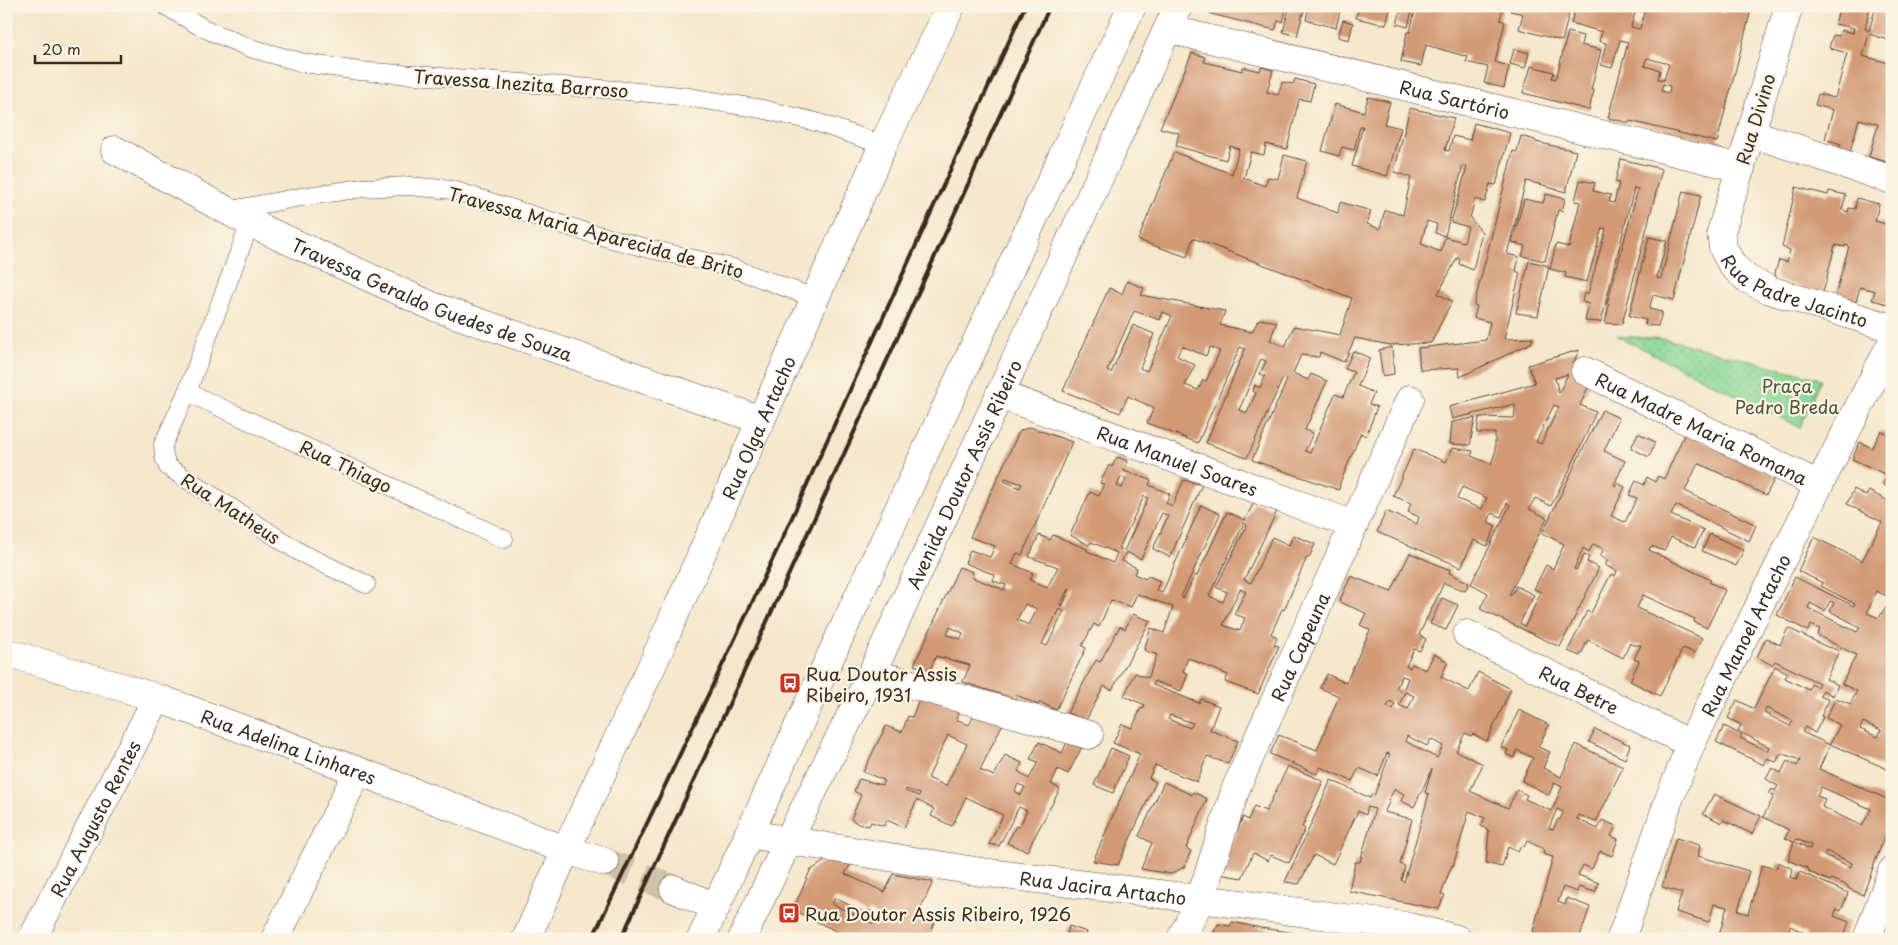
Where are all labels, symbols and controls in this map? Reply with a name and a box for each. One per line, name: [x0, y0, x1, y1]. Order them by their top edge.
scale bar: [35, 32, 121, 64]
text: 20 m: [42, 37, 81, 60]
street label: Travessa Inezita Barroso: [413, 62, 629, 104]
street label: Rua Divino: [1728, 70, 1782, 168]
street label: Rua Sartório: [1397, 72, 1512, 125]
street label: Travessa Maria Aparecida de Brito: [445, 179, 747, 285]
street label: Travessa Geraldo Guedes de Souza: [287, 230, 577, 367]
street label: Rua Padre Jacinto: [1715, 249, 1871, 333]
street label: Rua Olga Artacho: [714, 351, 801, 503]
street label: Avenida Doutor Assis Ribeiro: [899, 355, 1028, 593]
street label: Rua Madre Maria Romana: [1591, 365, 1813, 491]
park label: Praça Pedro Breda: [1735, 372, 1839, 420]
street label: Rua Manuel Soares: [1093, 418, 1262, 502]
street label: Rua Thiago: [295, 433, 397, 499]
street label: Rua Matheus: [176, 466, 286, 550]
street label: Rua Manoel Artacho: [1693, 549, 1797, 721]
street label: Rua Capeuna: [1263, 588, 1335, 705]
street label: Rua Betre: [1535, 658, 1624, 720]
place label: Rua Doutor Assis Ribeiro, 1931: [806, 660, 957, 708]
bus stop icon: Rua Doutor Assis Ribeiro, 1931: [778, 671, 802, 695]
street label: Rua Adelina Linhares: [197, 702, 380, 790]
street label: Rua Augusto Rentes: [43, 735, 146, 901]
street label: Rua Jacira Artacho: [1018, 863, 1188, 911]
place label: Rua Doutor Assis Ribeiro, 1926: [805, 900, 1071, 927]
bus stop icon: Rua Doutor Assis Ribeiro, 1926: [777, 901, 801, 925]

